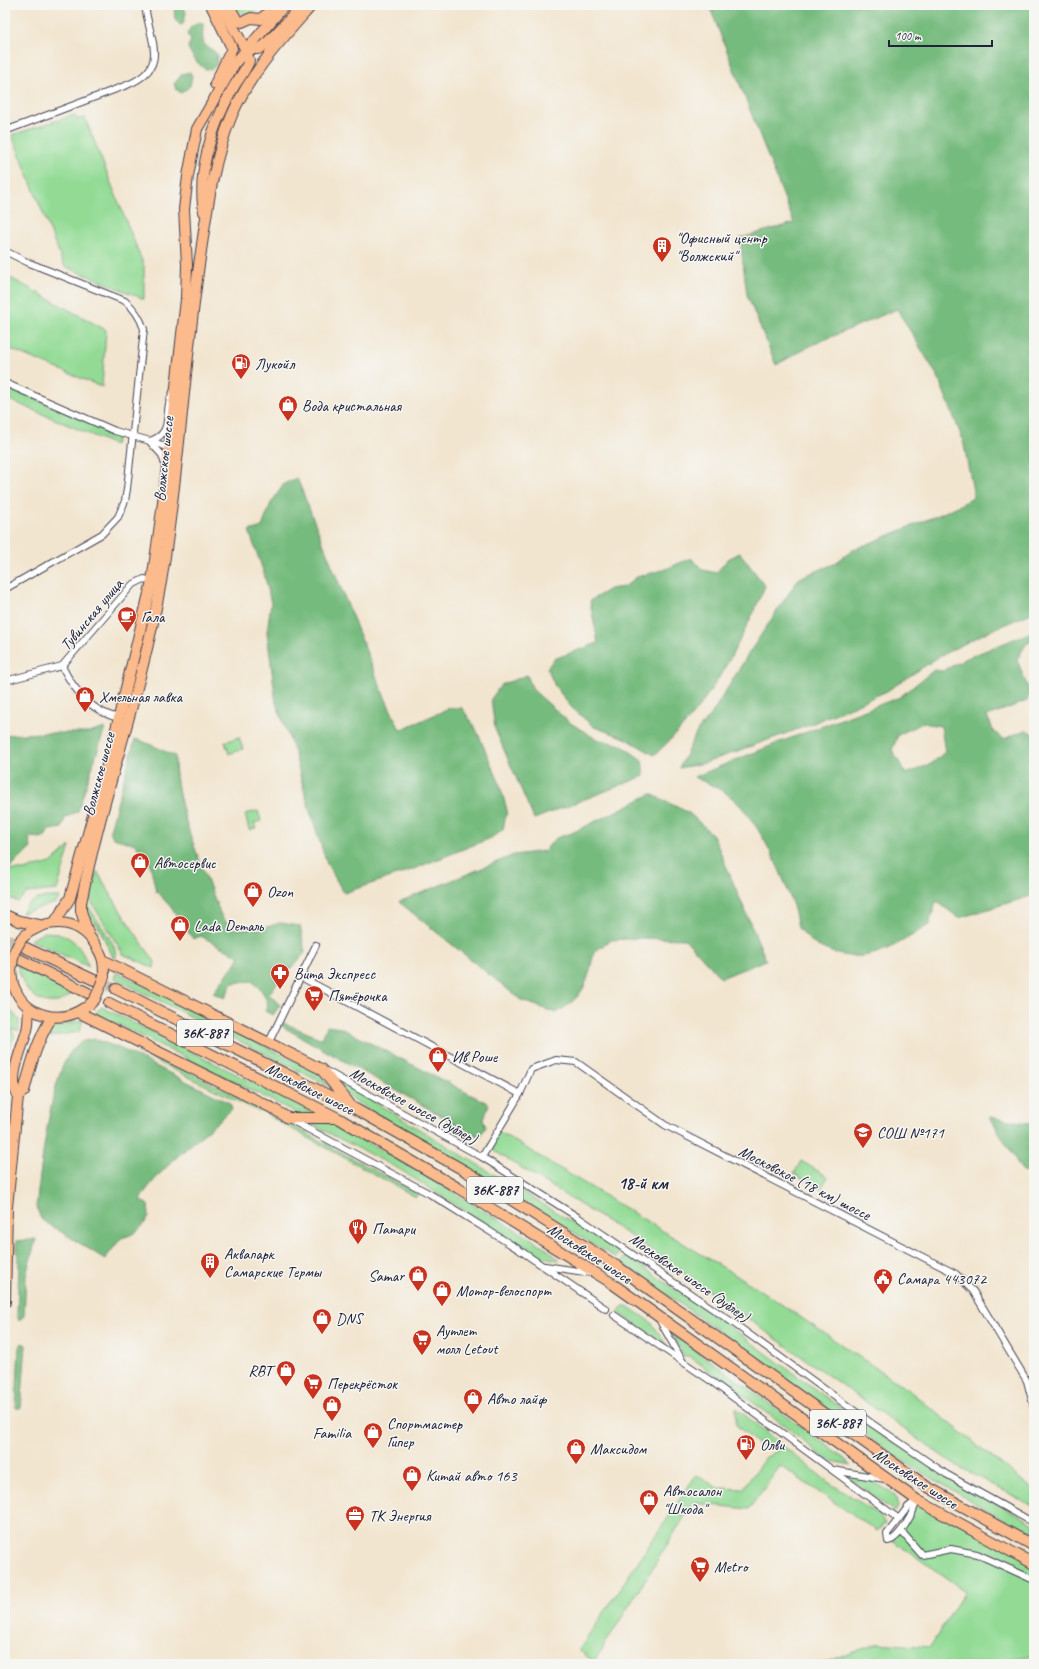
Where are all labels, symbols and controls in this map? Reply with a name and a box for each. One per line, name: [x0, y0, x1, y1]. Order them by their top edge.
scale bar: [889, 22, 992, 48]
text: 100 m: [895, 28, 922, 44]
place label: "Офисный центр "Волжский": [676, 228, 768, 266]
building icon: "Офисный центр "Волжский": [651, 235, 673, 263]
fuel station icon: Лукойл: [230, 352, 252, 380]
place label: Лукойл: [255, 354, 296, 374]
shop icon: Вода кристальная: [277, 394, 299, 422]
place label: Вода кристальная: [302, 396, 402, 416]
street label: Волжское шоссе: [150, 414, 179, 503]
street label: Тувинская улица: [56, 574, 128, 655]
cafe icon: Гала: [116, 605, 138, 633]
place label: Гала: [141, 607, 166, 627]
shop icon: Хмельная лавка: [74, 685, 96, 713]
place label: Хмельная лавка: [99, 687, 184, 707]
street label: Волжское шоссе: [78, 729, 120, 818]
shop icon: Автосервис: [129, 851, 151, 879]
place label: Автосервис: [154, 853, 217, 873]
shop icon: Ozon: [242, 880, 264, 908]
place label: Ozon: [267, 882, 294, 902]
shop icon: Lada Dеталь: [169, 914, 191, 942]
place label: Lada Dеталь: [194, 916, 264, 936]
pharmacy icon: Вита Экспресс: [269, 962, 291, 990]
place label: Вита Экспресс: [294, 964, 377, 984]
supermarket icon: Пятёрочка: [303, 984, 325, 1012]
place label: Пятёрочка: [328, 986, 388, 1006]
road number: 36К-887: [177, 1020, 233, 1046]
shop icon: Ив Роше: [427, 1045, 449, 1073]
place label: Ив Роше: [452, 1047, 499, 1067]
street label: Московское шоссе: [262, 1058, 359, 1120]
street label: Московское шоссе (дублер): [346, 1063, 481, 1150]
school or university icon: СОШ №171: [852, 1121, 874, 1149]
place label: СОШ №171: [877, 1123, 945, 1143]
street label: Московское (18 км) шоссе: [735, 1141, 875, 1226]
district label: 18-й км: [618, 1173, 669, 1194]
road number: 36К-887: [467, 1177, 523, 1203]
restaurant icon: Патари: [347, 1217, 369, 1245]
place label: Патари: [372, 1219, 416, 1239]
street label: Московское шоссе: [544, 1219, 637, 1289]
street label: Московское шоссе (дублер): [625, 1229, 754, 1327]
place label: Аквапарк Самарские Термы: [224, 1244, 323, 1282]
building icon: Аквапарк Самарские Термы: [199, 1251, 221, 1279]
shop icon: Samar: [407, 1264, 429, 1292]
place label: Samar: [368, 1266, 405, 1286]
public building icon: Самара 443072: [872, 1267, 894, 1295]
place label: Самара 443072: [897, 1269, 988, 1289]
shop icon: Мотор-велоспорт: [431, 1279, 453, 1307]
place label: Мотор-велоспорт: [456, 1281, 552, 1301]
shop icon: DNS: [311, 1307, 333, 1335]
place label: DNS: [336, 1309, 364, 1329]
place label: Аутлет молл Letout: [436, 1321, 499, 1359]
supermarket icon: Аутлет молл Letout: [411, 1328, 433, 1356]
shop icon: RBT: [275, 1359, 297, 1387]
place label: RBT: [248, 1361, 277, 1381]
supermarket icon: Перекрёсток: [302, 1372, 324, 1400]
place label: Перекрёсток: [327, 1374, 398, 1394]
shop icon: Авто лайф: [462, 1387, 484, 1415]
place label: Авто лайф: [487, 1389, 547, 1409]
shop icon: Familia: [321, 1394, 343, 1422]
road number: 36К-887: [810, 1410, 866, 1436]
place label: Спортмастер Гипер: [387, 1414, 463, 1452]
shop icon: Спортмастер Гипер: [362, 1421, 384, 1449]
place label: Familia: [313, 1423, 352, 1443]
fuel station icon: Олви: [735, 1433, 757, 1461]
place label: Олви: [760, 1435, 785, 1455]
shop icon: Максидом: [565, 1437, 587, 1465]
place label: Максидом: [590, 1439, 647, 1459]
street label: Московское шоссе: [870, 1444, 963, 1514]
shop icon: Китай авто 163: [401, 1464, 423, 1492]
place label: Китай авто 163: [426, 1466, 519, 1486]
place label: Автосалон "Шкода": [663, 1481, 723, 1519]
shop icon: Автосалон "Шкода": [638, 1488, 660, 1516]
office icon: ТК Энергия: [344, 1504, 366, 1532]
place label: ТК Энергия: [369, 1506, 432, 1526]
supermarket icon: Metro: [689, 1555, 711, 1583]
place label: Metro: [714, 1557, 750, 1577]

